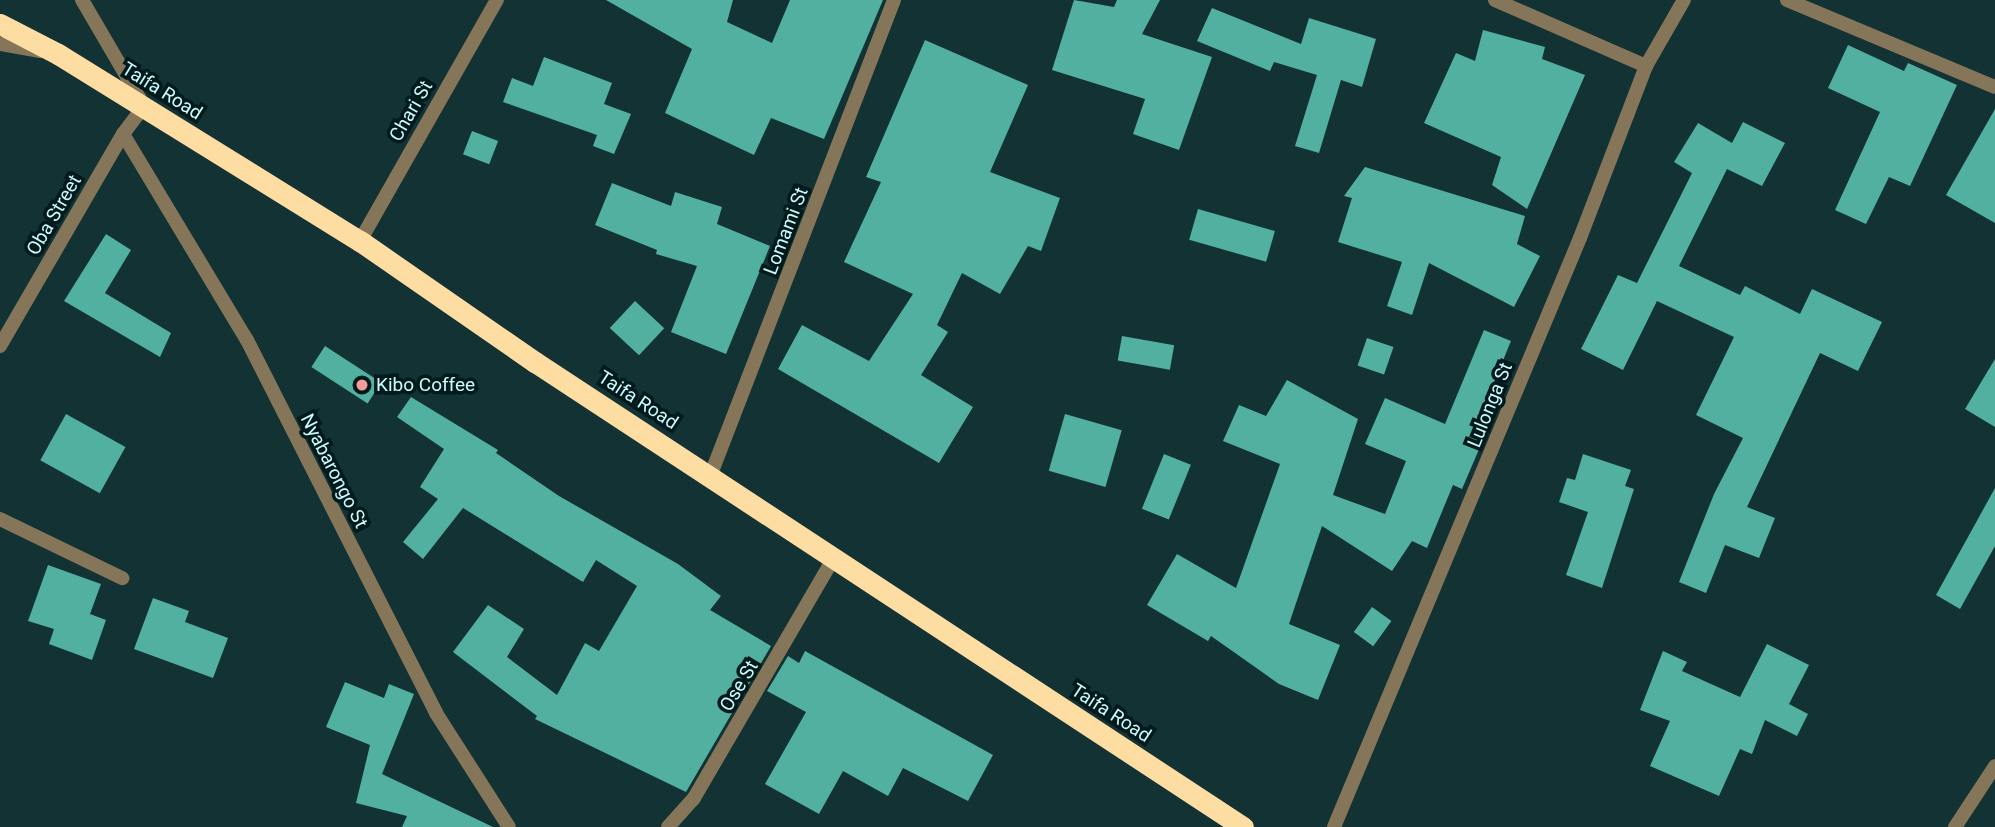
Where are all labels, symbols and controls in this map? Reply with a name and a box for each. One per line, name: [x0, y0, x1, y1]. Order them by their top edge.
street label: Taifa Road: [118, 57, 206, 125]
street label: Chari St: [385, 77, 437, 145]
street label: Oba Street: [22, 171, 86, 259]
street label: Lomami St: [759, 184, 813, 278]
street label: Lulonga St: [1463, 359, 1517, 451]
street label: Taifa Road: [594, 366, 682, 434]
place label: Kibo Coffee: [376, 374, 475, 396]
marker: Kibo Coffee: [354, 377, 370, 393]
street label: Nyabarongo St: [295, 410, 373, 532]
street label: Ose St: [715, 656, 763, 716]
street label: Taifa Road: [1067, 679, 1155, 747]

